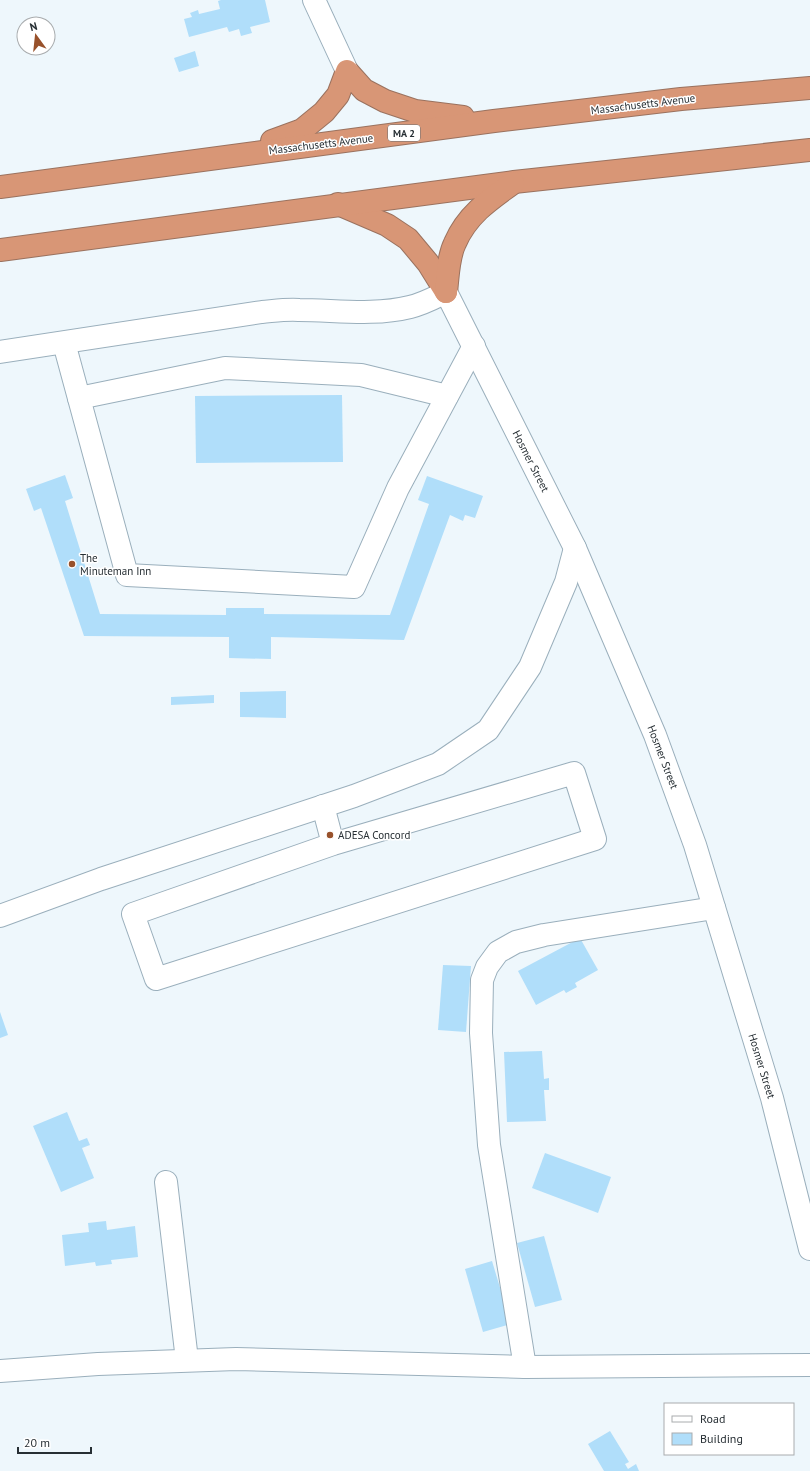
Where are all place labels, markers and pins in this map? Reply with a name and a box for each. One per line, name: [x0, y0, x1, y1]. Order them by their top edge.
place label: The Minuteman Inn: [80, 551, 151, 578]
marker: The Minuteman Inn: [67, 559, 77, 569]
place label: ADESA Concord: [338, 828, 410, 842]
marker: ADESA Concord: [325, 830, 335, 840]

